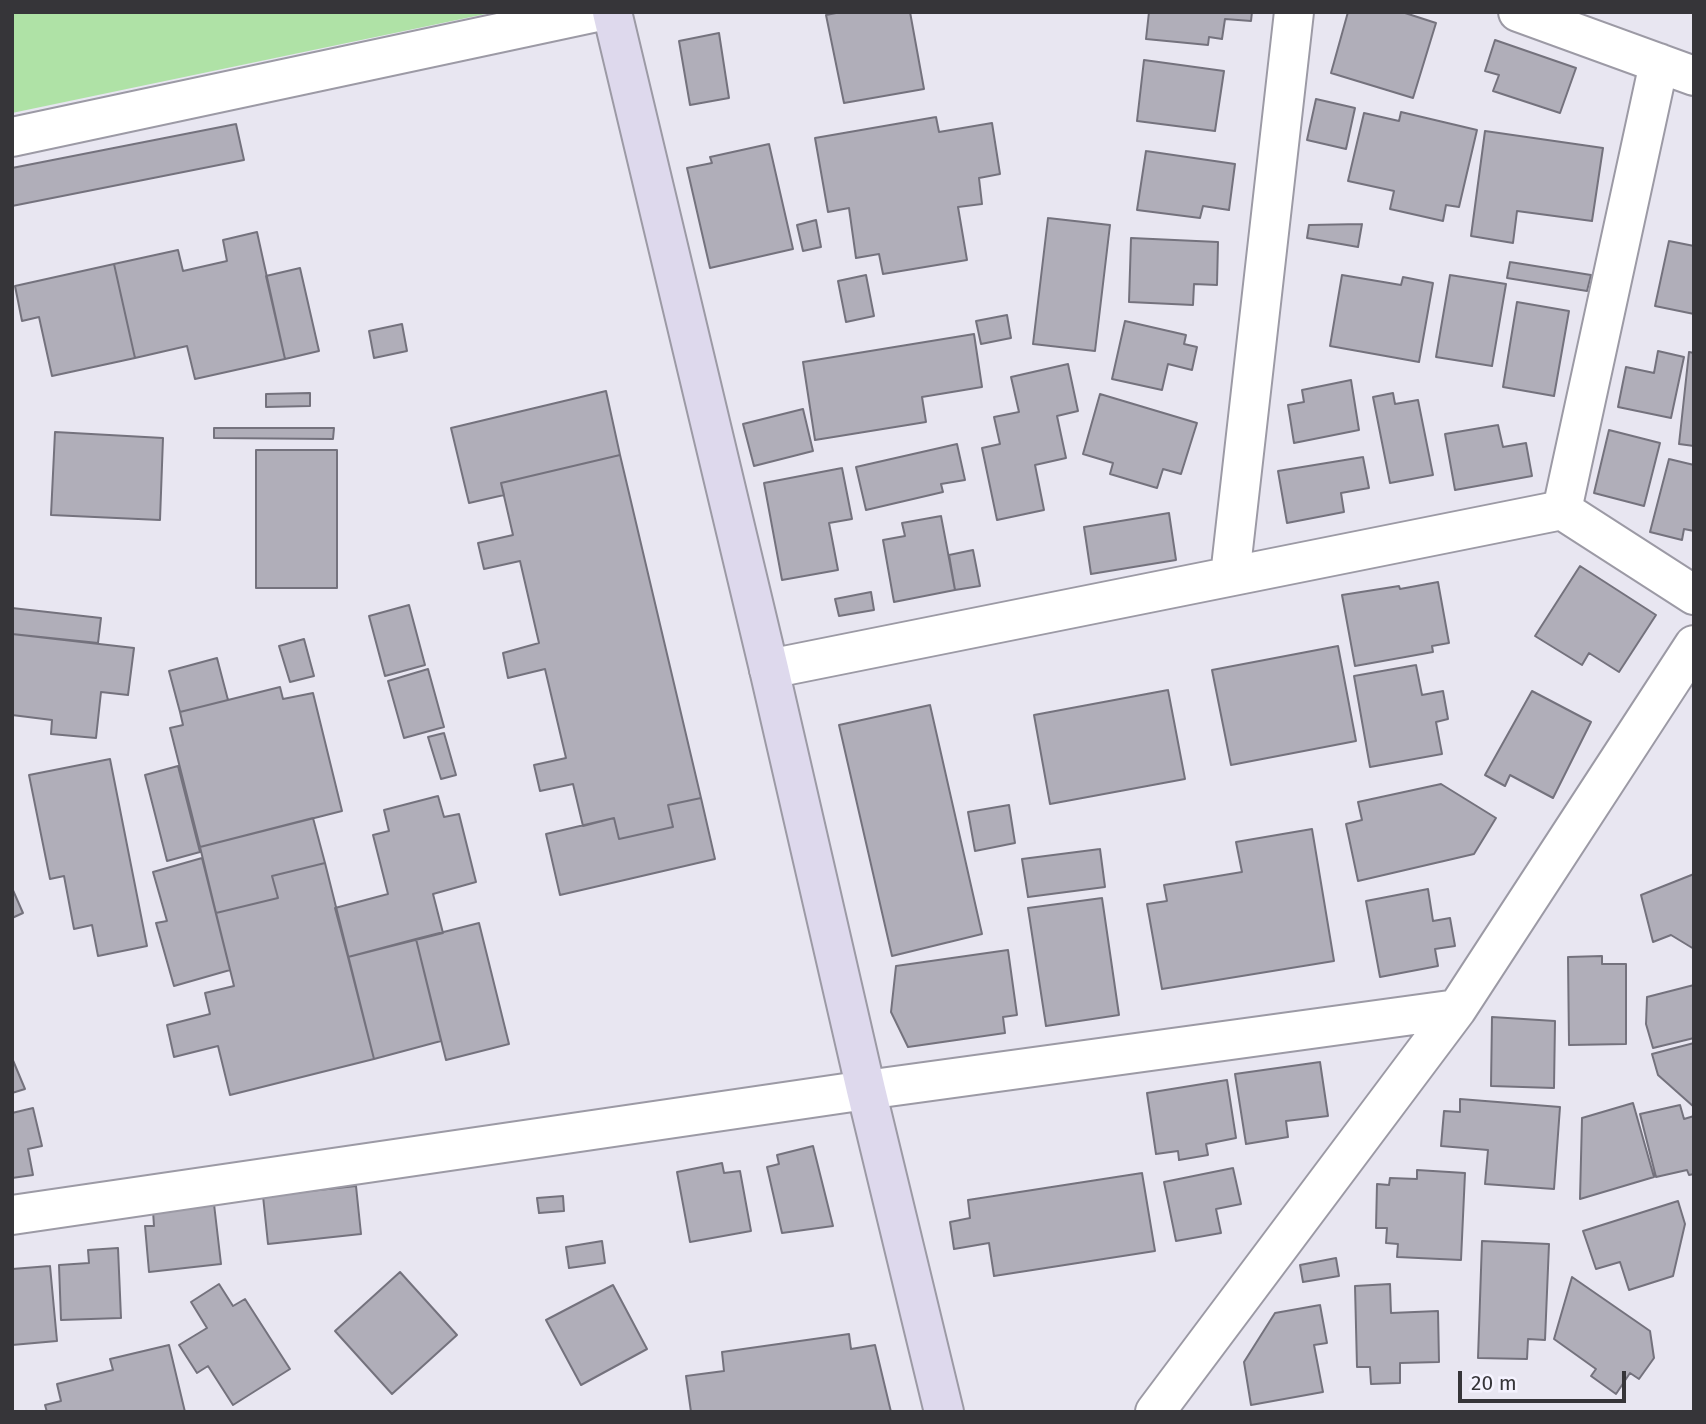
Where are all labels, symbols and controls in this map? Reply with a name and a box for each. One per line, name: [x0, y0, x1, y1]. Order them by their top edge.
scale bar: [1461, 1358, 1629, 1402]
text: 20 m: [1471, 1370, 1517, 1396]

